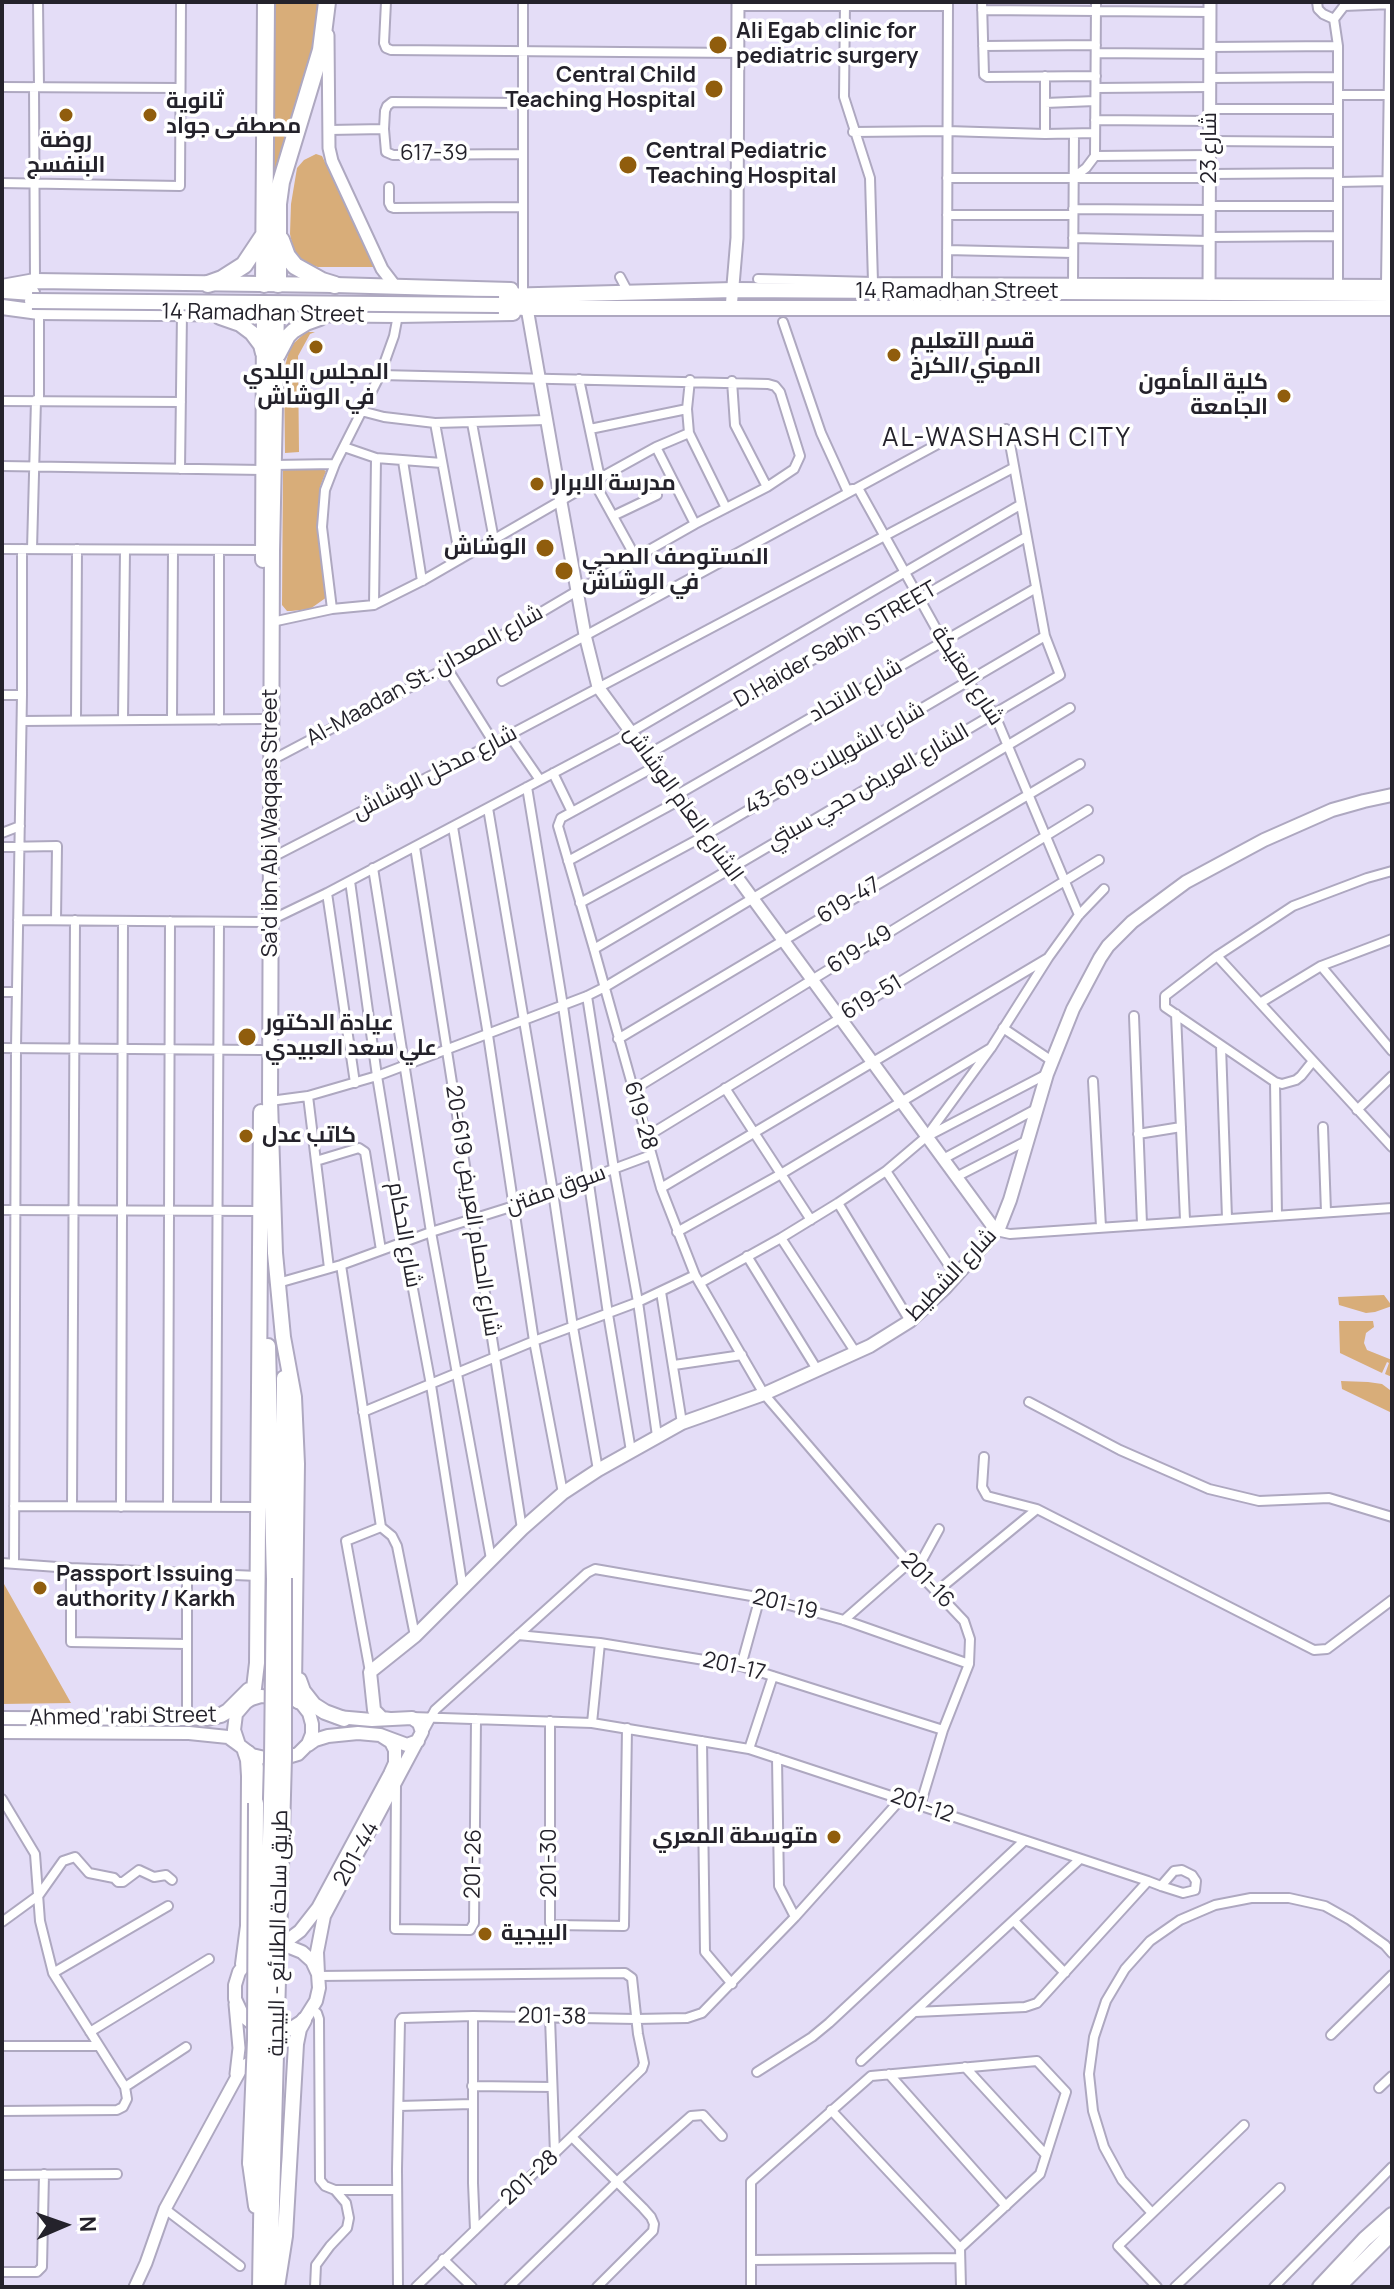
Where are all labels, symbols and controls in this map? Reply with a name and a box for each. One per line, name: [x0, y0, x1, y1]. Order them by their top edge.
place label: Ali Egab clinic for pediatric surgery: [736, 19, 918, 70]
marker: Ali Egab clinic for pediatric surgery: [707, 34, 729, 56]
place label: Central Child Teaching Hospital: [505, 63, 696, 114]
marker: Central Child Teaching Hospital: [703, 78, 725, 100]
place label: ثانوية مصطفى جواد: [166, 89, 301, 140]
marker: روضة البنفسج: [57, 106, 75, 124]
marker: ثانوية مصطفى جواد: [141, 106, 159, 124]
street label: شارع 23: [1197, 112, 1223, 184]
place label: روضة البنفسج: [27, 128, 105, 180]
place label: Central Pediatric Teaching Hospital: [646, 139, 837, 190]
street label: 617-39: [400, 141, 468, 167]
marker: Central Pediatric Teaching Hospital: [617, 154, 639, 176]
street label: 14 Ramadhan Street: [855, 279, 1059, 305]
street label: 14 Ramadhan Street: [161, 299, 365, 329]
place label: قسم التعليم المهني/الكرخ: [910, 329, 1041, 380]
marker: المجلس البلدي في الوشاش: [307, 338, 325, 356]
marker: قسم التعليم المهني/الكرخ: [885, 346, 903, 364]
place label: المجلس البلدي في الوشاش: [243, 360, 389, 412]
place label: كلية المأمون الجامعة: [1138, 370, 1268, 422]
marker: كلية المأمون الجامعة: [1275, 387, 1293, 405]
district label: AL-WASHASH CITY: [880, 423, 1134, 455]
place label: مدرسة الابرار: [553, 471, 676, 497]
marker: مدرسة الابرار: [528, 475, 546, 493]
place label: الوشاش: [444, 535, 527, 561]
marker: الوشاش: [534, 537, 556, 559]
place label: المستوصف الصحي في الوشاش: [582, 545, 769, 596]
marker: المستوصف الصحي في الوشاش: [553, 560, 575, 582]
street label: D.Haider Sabih STREET: [730, 576, 942, 714]
street label: Al-Maadan St. شارع المعدان: [302, 600, 548, 752]
street label: شارع العتيکة: [925, 621, 1009, 731]
street label: شارع الاتحاد: [805, 654, 907, 728]
street label: Sa'd ibn Abi Waqqas Street: [258, 689, 284, 957]
street label: شارع الشويلات 619-43: [741, 697, 929, 821]
street label: الشارع العريض حجي سبتي: [762, 718, 974, 856]
street label: شارع مدخل الوشاش: [348, 720, 522, 826]
street label: الشارع العام الوشاش: [618, 721, 748, 887]
street label: 619-47: [813, 872, 885, 930]
street label: 619-49: [823, 920, 897, 980]
street label: 619-51: [837, 970, 907, 1026]
place label: عيادة الدكتور علي سعد العبيدي: [265, 1011, 437, 1062]
marker: عيادة الدكتور علي سعد العبيدي: [236, 1026, 258, 1048]
street label: 619-28: [618, 1079, 662, 1153]
street label: شارع الحمام العريض 619-20: [439, 1083, 505, 1339]
place label: كاتب عدل: [262, 1123, 356, 1149]
marker: كاتب عدل: [237, 1127, 255, 1145]
street label: سوق مفتن: [502, 1160, 610, 1220]
street label: شارع الحكام: [382, 1180, 426, 1290]
street label: شارع الشطيط: [901, 1223, 1003, 1327]
street label: 201-16: [895, 1548, 959, 1614]
place label: Passport Issuing authority / Karkh: [56, 1562, 235, 1614]
marker: Passport Issuing authority / Karkh: [31, 1579, 49, 1597]
street label: 201-19: [750, 1584, 820, 1626]
street label: 201-17: [700, 1647, 768, 1687]
street label: Ahmed 'rabi Street: [29, 1702, 217, 1732]
street label: 201-12: [887, 1783, 957, 1829]
street label: طريق ساحة الطلائع - البيجية: [264, 1809, 294, 2057]
street label: 201-44: [329, 1817, 385, 1891]
place label: متوسطة المعري: [652, 1824, 818, 1850]
street label: 201-30: [537, 1828, 563, 1898]
marker: متوسطة المعري: [825, 1828, 843, 1846]
street label: 201-26: [460, 1829, 488, 1899]
place label: البيجية: [501, 1921, 568, 1947]
marker: البيجية: [476, 1925, 494, 1943]
street label: 201-38: [517, 2003, 587, 2031]
street label: 201-28: [496, 2145, 564, 2211]
north arrow: [24, 2185, 104, 2265]
text: N: [73, 2216, 103, 2233]

